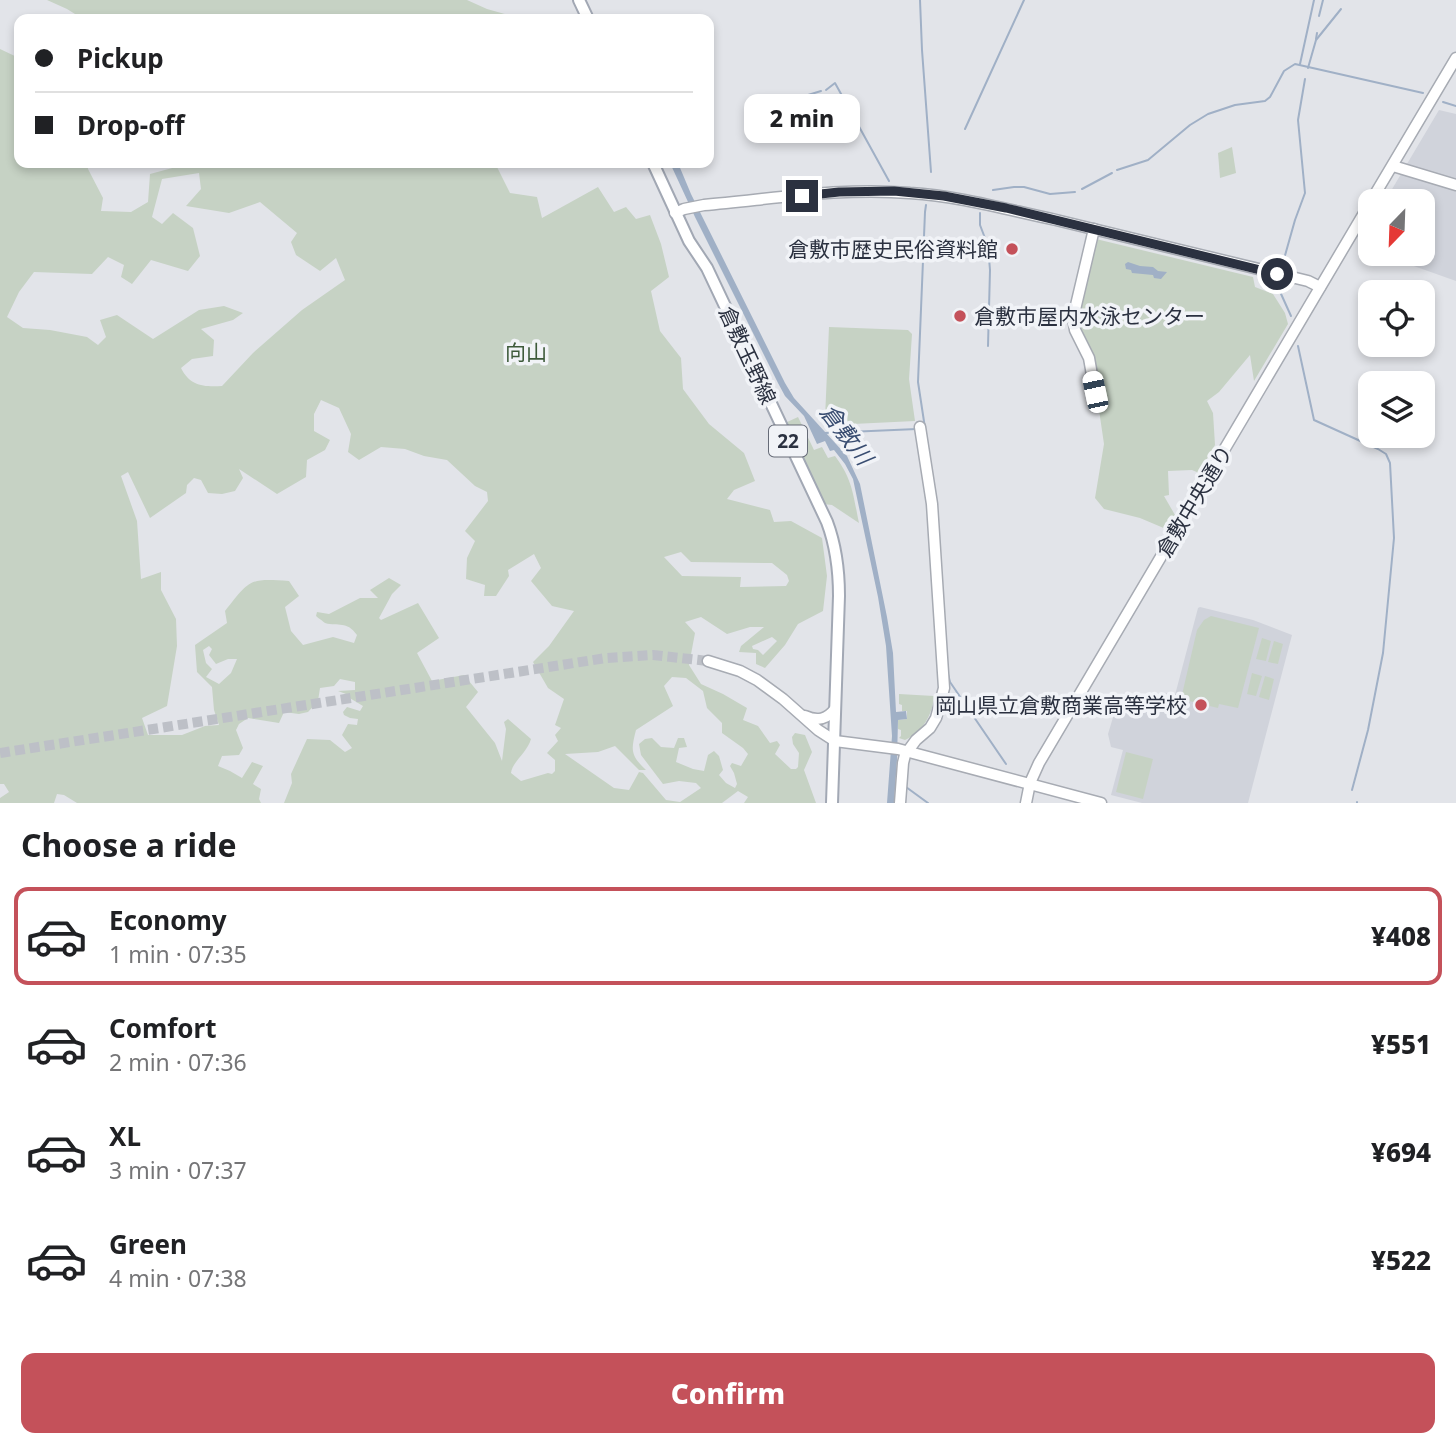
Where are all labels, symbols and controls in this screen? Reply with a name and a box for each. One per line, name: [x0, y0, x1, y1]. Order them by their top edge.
text: Pickup: [77, 40, 164, 76]
callout: 2 min: [744, 94, 860, 144]
text: 2 min: [770, 102, 834, 134]
text: Drop-off: [77, 107, 184, 143]
route end: [786, 180, 818, 212]
north arrow: [1358, 189, 1435, 266]
map controls: [1358, 189, 1435, 448]
place label: 倉敷市歴史民俗資料館: [788, 235, 998, 263]
marker: 倉敷市歴史民俗資料館: [1004, 241, 1020, 257]
route start: [1261, 258, 1293, 290]
button: locate: [1358, 280, 1435, 357]
street label: 倉敷玉野線: [713, 302, 783, 408]
place label: 倉敷市屋内水泳センター: [974, 302, 1205, 330]
marker: 倉敷市屋内水泳センター: [952, 308, 968, 324]
park label: 向山: [505, 338, 547, 366]
car: [1081, 369, 1110, 415]
button: layers: [1358, 371, 1435, 448]
water label: 倉敷川: [813, 397, 882, 474]
road number: 22: [769, 426, 807, 456]
street label: 倉敷中央通り: [1150, 440, 1238, 562]
place label: 岡山県立倉敷商業高等学校: [935, 691, 1187, 719]
marker: 岡山県立倉敷商業高等学校: [1193, 697, 1209, 713]
text: Choose a ride: [21, 823, 237, 866]
text: Economy: [109, 902, 227, 938]
icon: car: [25, 905, 88, 968]
text: ¥408: [1371, 918, 1431, 954]
text: 1 min · 07:35: [109, 938, 247, 970]
text: Comfort: [109, 1010, 217, 1046]
icon: car: [25, 1013, 88, 1076]
text: ¥551: [1371, 1026, 1431, 1062]
text: 2 min · 07:36: [109, 1046, 247, 1078]
text: XL: [109, 1118, 141, 1154]
icon: car: [25, 1121, 88, 1184]
text: ¥694: [1371, 1134, 1431, 1170]
text: 3 min · 07:37: [109, 1154, 247, 1186]
text: Green: [109, 1226, 187, 1262]
icon: car: [25, 1229, 88, 1292]
text: ¥522: [1371, 1242, 1431, 1278]
text: 4 min · 07:38: [109, 1262, 247, 1294]
button: Confirm: [21, 1353, 1435, 1433]

